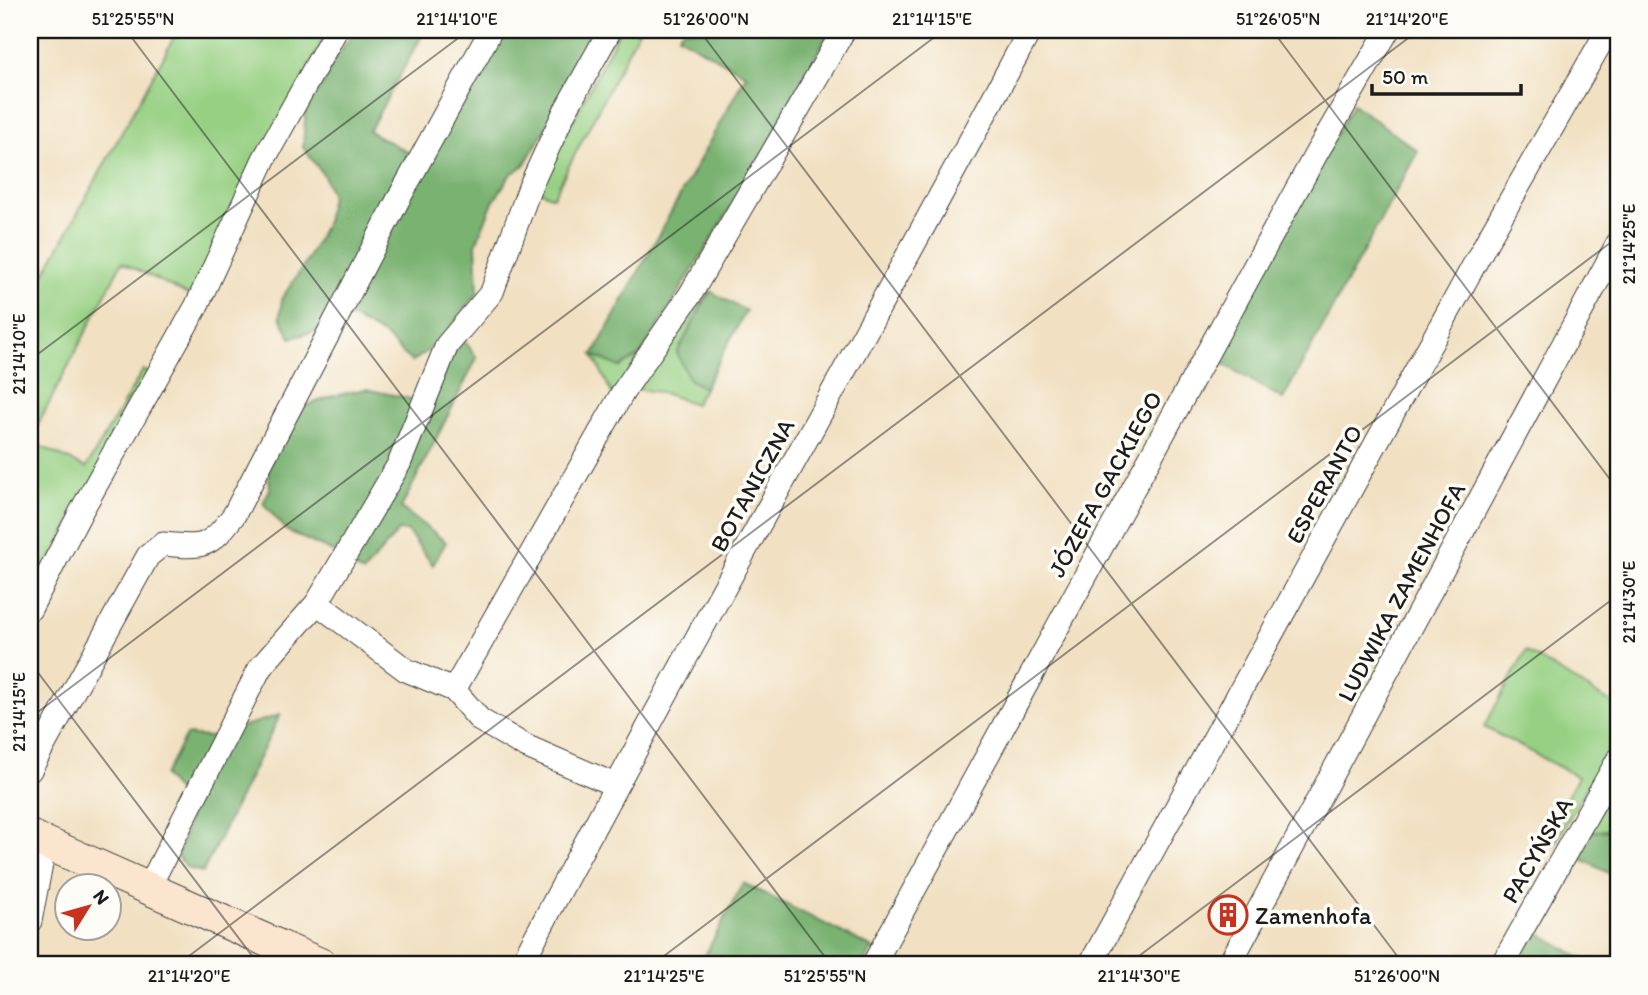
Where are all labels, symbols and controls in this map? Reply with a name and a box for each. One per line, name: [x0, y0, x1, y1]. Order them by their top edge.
text: 51°25'55"N: [92, 8, 175, 30]
text: 21°14'10"E: [416, 8, 498, 30]
text: 51°26'00"N: [663, 8, 749, 30]
text: 21°14'15"E: [892, 8, 972, 30]
text: 51°26'05"N: [1236, 8, 1320, 30]
text: 21°14'20"E: [1366, 8, 1448, 30]
scale bar: [1372, 52, 1520, 96]
text: 50 m: [1382, 64, 1429, 89]
text: 21°14'25"E: [1618, 203, 1640, 285]
text: 21°14'10"E: [8, 313, 30, 395]
street label: JÓZEFA GACKIEGO: [1042, 386, 1168, 582]
street label: BOTANICZNA: [704, 413, 800, 557]
street label: ESPERANTO: [1280, 420, 1368, 548]
street label: LUDWIKA ZAMENHOFA: [1331, 477, 1471, 707]
text: 21°14'30"E: [1618, 560, 1640, 644]
text: 21°14'15"E: [8, 672, 30, 752]
street label: PACYŃSKA: [1495, 792, 1579, 908]
north arrow: [52, 872, 122, 942]
text: N: [88, 885, 114, 909]
building icon: Zamenhofa: [1207, 894, 1249, 936]
place label: Zamenhofa: [1255, 901, 1372, 930]
text: 21°14'20"E: [148, 965, 230, 987]
text: 21°14'25"E: [623, 965, 705, 987]
text: 51°25'55"N: [784, 965, 867, 987]
text: 21°14'30"E: [1097, 965, 1181, 987]
text: 51°26'00"N: [1354, 965, 1440, 987]

